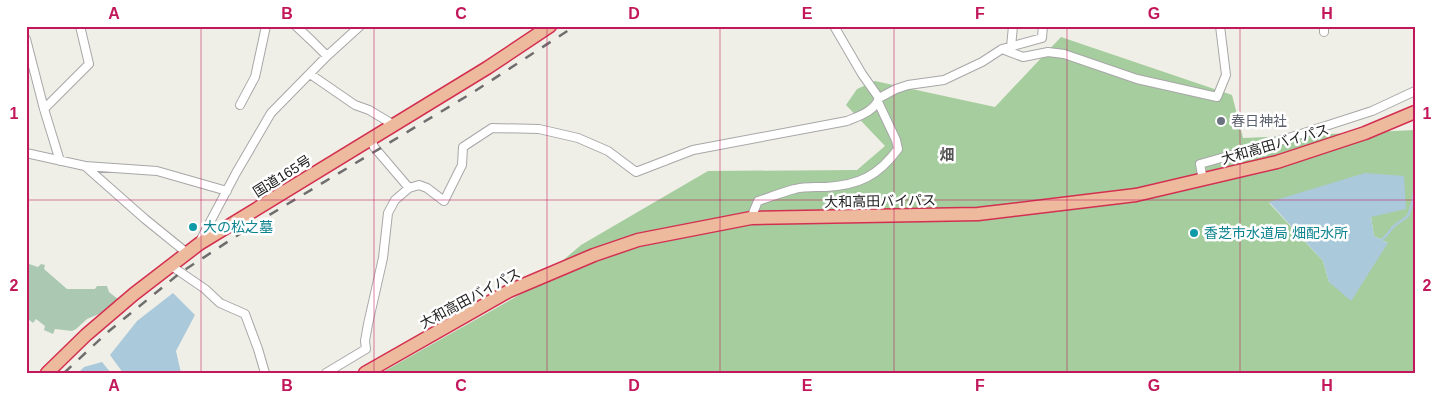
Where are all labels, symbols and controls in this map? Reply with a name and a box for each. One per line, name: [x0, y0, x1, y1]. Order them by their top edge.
text: A: [108, 5, 120, 22]
text: B: [281, 5, 293, 22]
text: C: [455, 5, 467, 22]
text: D: [628, 5, 640, 22]
text: E: [802, 5, 813, 22]
text: F: [975, 5, 985, 22]
text: G: [1148, 5, 1160, 22]
text: H: [1321, 5, 1333, 22]
text: 1: [10, 105, 19, 122]
text: 1: [1423, 105, 1432, 122]
place label: 春日神社: [1231, 113, 1287, 129]
marker: 春日神社: [1215, 115, 1227, 127]
street label: 大和高田バイパス: [1219, 121, 1331, 167]
district label: 畑: [939, 146, 955, 163]
street label: 国道165号: [250, 152, 314, 200]
street label: 大和高田バイパス: [824, 192, 936, 210]
place label: 大の松之墓: [203, 219, 273, 235]
marker: 大の松之墓: [187, 221, 199, 233]
place label: 香芝市水道局 畑配水所: [1204, 225, 1348, 241]
marker: 香芝市水道局 畑配水所: [1188, 227, 1200, 239]
street label: 大和高田バイパス: [417, 265, 523, 331]
text: 2: [10, 277, 19, 294]
text: 2: [1423, 277, 1432, 294]
text: A: [108, 377, 120, 394]
text: B: [281, 377, 293, 394]
text: C: [455, 377, 467, 394]
text: D: [628, 377, 640, 394]
text: E: [802, 377, 813, 394]
text: F: [975, 377, 985, 394]
text: G: [1148, 377, 1160, 394]
text: H: [1321, 377, 1333, 394]

